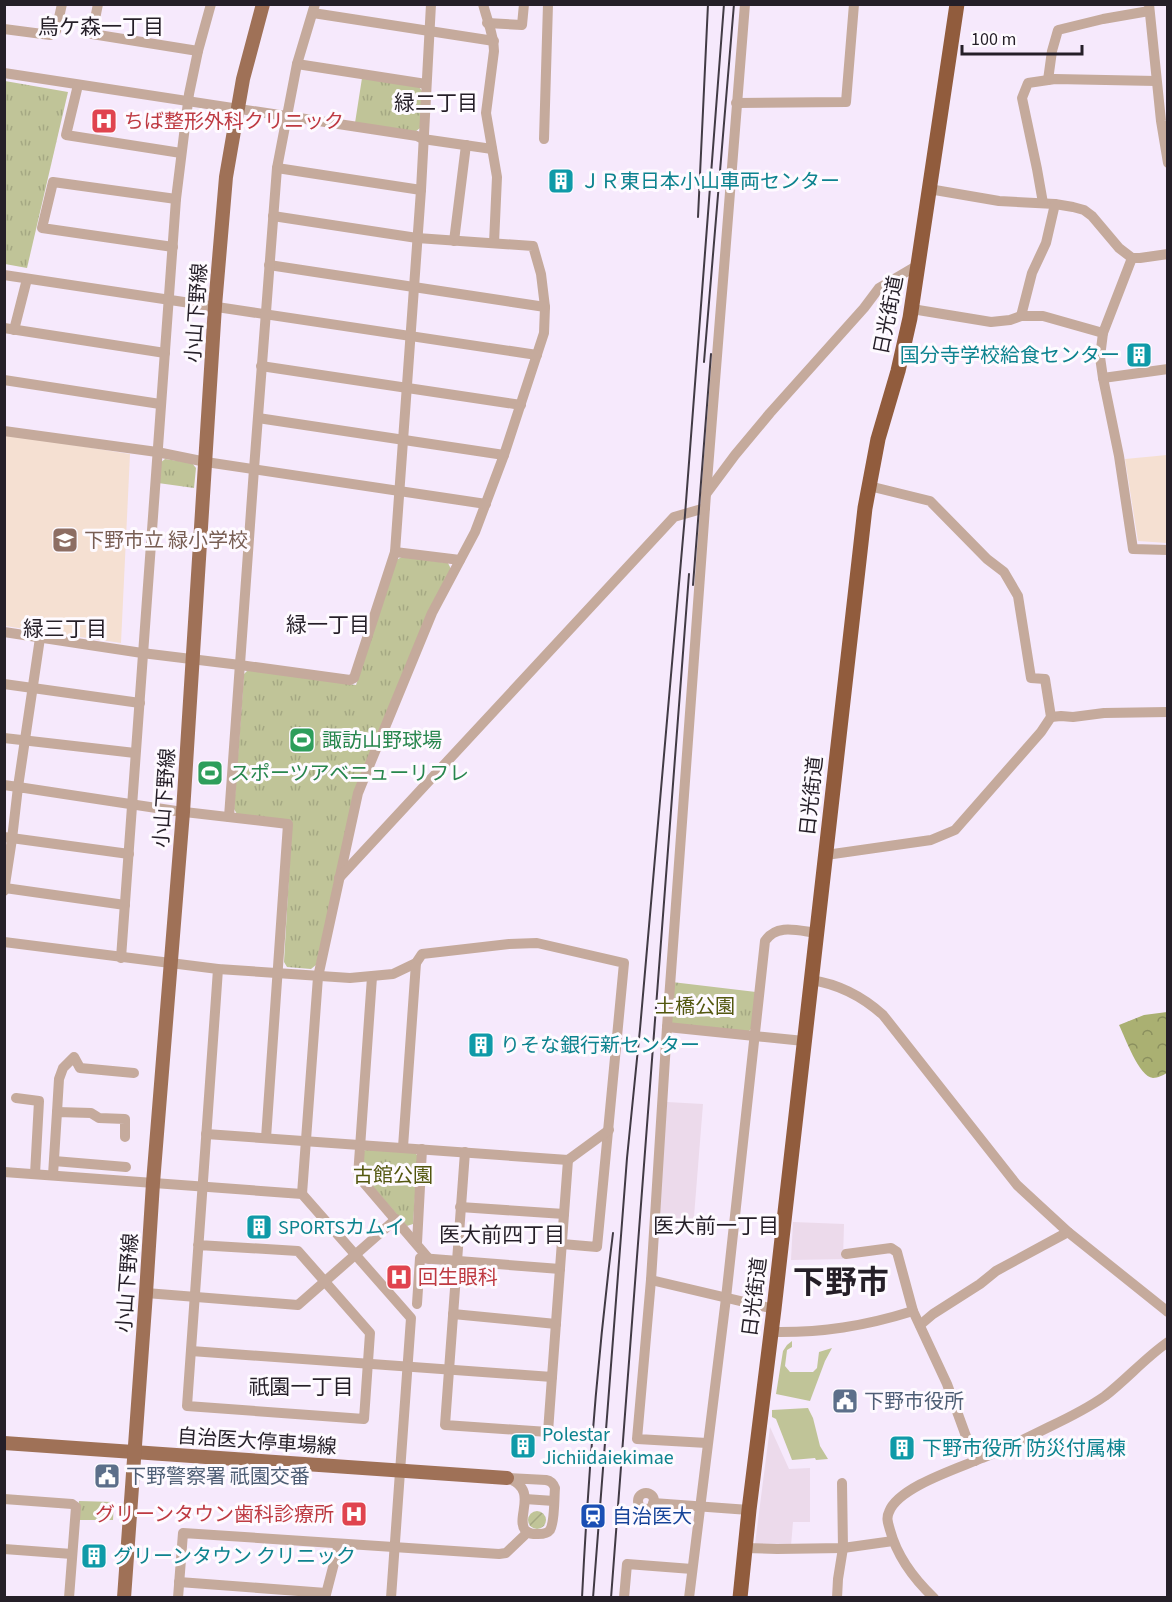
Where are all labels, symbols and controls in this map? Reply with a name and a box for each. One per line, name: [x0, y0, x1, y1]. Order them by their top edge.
district label: 烏ケ森一丁目: [38, 12, 164, 42]
scale bar: [962, 18, 1082, 56]
text: 100 m: [971, 27, 1016, 52]
district label: 緑二丁目: [394, 88, 478, 118]
hospital icon: ちば整形外科クリニック: [89, 106, 119, 136]
place label: ちば整形外科クリニック: [124, 108, 344, 136]
building icon: ＪＲ東日本小山車両センター: [546, 166, 576, 196]
place label: ＪＲ東日本小山車両センター: [580, 168, 840, 196]
street label: 小山下野線: [180, 262, 214, 364]
street label: 日光街道: [868, 273, 910, 357]
building icon: 国分寺学校給食センター: [1124, 340, 1154, 370]
place label: 国分寺学校給食センター: [900, 342, 1120, 370]
school or university icon: 下野市立 緑小学校: [50, 525, 80, 555]
place label: 下野市立 緑小学校: [84, 527, 248, 555]
district label: 緑一丁目: [286, 610, 370, 640]
district label: 緑三丁目: [23, 614, 107, 644]
sports icon: 諏訪山野球場: [287, 725, 317, 755]
place label: 諏訪山野球場: [322, 727, 442, 755]
street label: 小山下野線: [148, 747, 182, 849]
street label: 日光街道: [794, 755, 830, 837]
sports icon: スポーツアベニューリフレ: [195, 758, 225, 788]
place label: スポーツアベニューリフレ: [230, 760, 469, 788]
park label: 土橋公園: [655, 993, 735, 1021]
building icon: りそな銀行新センター: [466, 1030, 496, 1060]
place label: りそな銀行新センター: [500, 1032, 700, 1060]
park label: 古館公園: [353, 1162, 433, 1190]
district label: 医大前一丁目: [653, 1211, 779, 1241]
building icon: SPORTSカムイ: [244, 1212, 274, 1242]
place label: SPORTSカムイ: [278, 1214, 405, 1242]
district label: 医大前四丁目: [439, 1220, 565, 1250]
street label: 小山下野線: [111, 1232, 145, 1334]
street label: 日光街道: [736, 1256, 774, 1339]
district label: 下野市: [793, 1260, 889, 1306]
hospital icon: 回生眼科: [384, 1262, 414, 1292]
place label: 回生眼科: [418, 1264, 498, 1292]
district label: 祇園一丁目: [249, 1372, 354, 1402]
public building icon: 下野市役所: [830, 1386, 860, 1416]
place label: 下野市役所: [864, 1388, 964, 1416]
place label: Polestar Jichiidaiekimae: [542, 1421, 674, 1472]
street label: 自治医大停車場線: [176, 1422, 338, 1462]
building icon: Polestar Jichiidaiekimae: [508, 1431, 538, 1461]
building icon: 下野市役所 防災付属棟: [887, 1433, 917, 1463]
place label: 下野市役所 防災付属棟: [922, 1435, 1126, 1463]
public building icon: 下野警察署 祇園交番: [92, 1461, 122, 1491]
place label: 下野警察署 祇園交番: [126, 1463, 310, 1491]
hospital icon: グリーンタウン歯科診療所: [339, 1499, 369, 1529]
place label: グリーンタウン歯科診療所: [95, 1501, 334, 1529]
station icon: 自治医大: [578, 1501, 608, 1531]
place label: 自治医大: [612, 1503, 692, 1531]
building icon: グリーンタウン クリニック: [79, 1541, 109, 1571]
place label: グリーンタウン クリニック: [113, 1543, 356, 1571]

